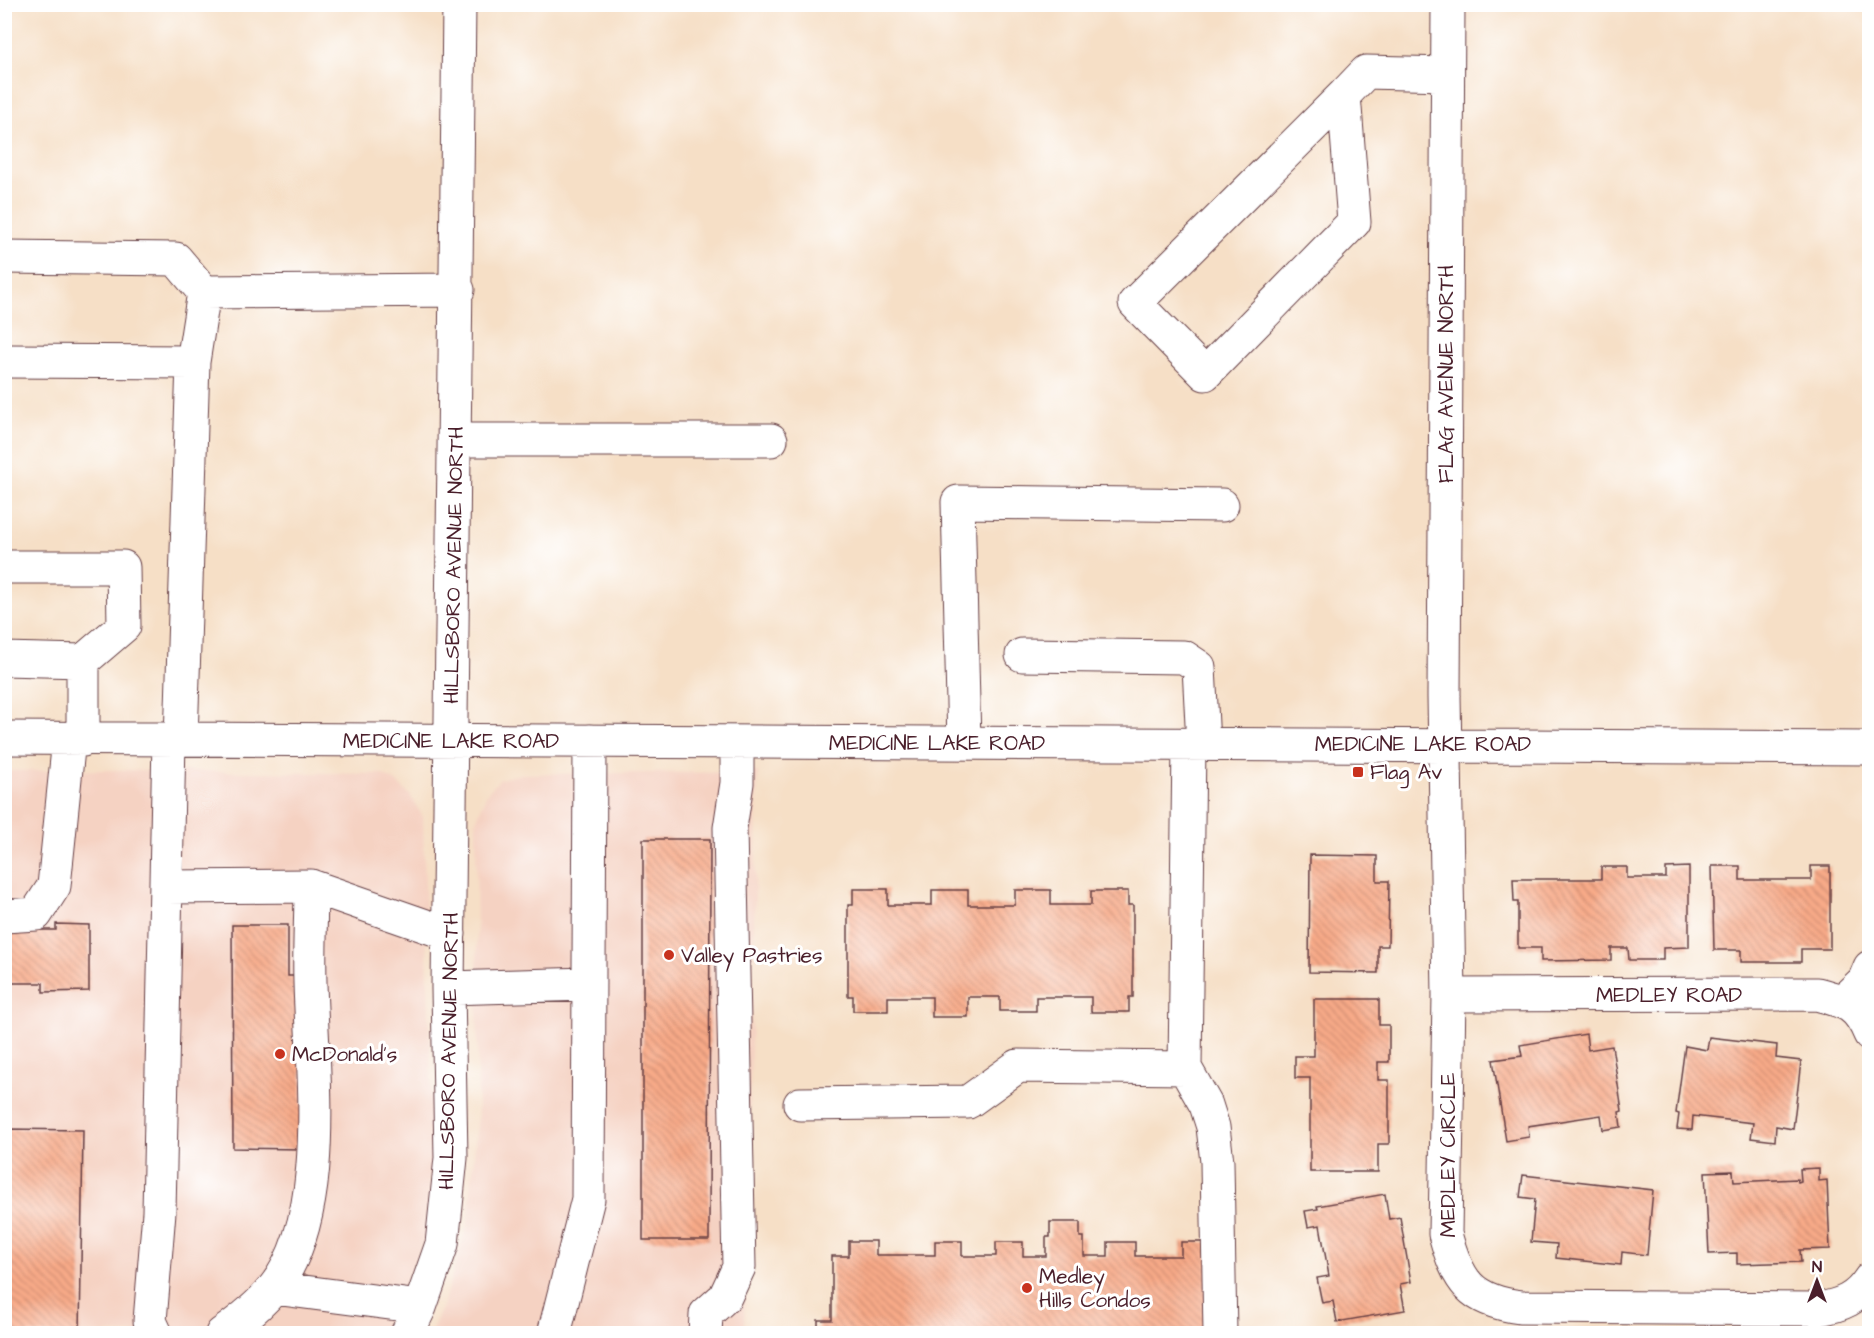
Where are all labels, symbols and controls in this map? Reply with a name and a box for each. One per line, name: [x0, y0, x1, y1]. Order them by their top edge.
street label: FLAG AVENUE NORTH: [1432, 265, 1461, 483]
street label: HILLSBORO AVENUE NORTH: [437, 426, 471, 704]
street label: MEDICINE LAKE ROAD: [343, 727, 560, 756]
street label: MEDICINE LAKE ROAD: [829, 729, 1046, 758]
street label: MEDICINE LAKE ROAD: [1315, 730, 1532, 759]
place label: Flag Av: [1370, 758, 1442, 789]
marker: Flag Av: [1351, 765, 1365, 779]
street label: HILLSBORO AVENUE NORTH: [432, 912, 466, 1190]
place label: Valley Pastries: [681, 941, 823, 972]
marker: Valley Pastries: [662, 948, 676, 962]
street label: MEDLEY ROAD: [1596, 981, 1742, 1010]
place label: McDonald's: [292, 1040, 397, 1069]
marker: McDonald's: [273, 1047, 287, 1061]
street label: MEDLEY CIRCLE: [1434, 1072, 1463, 1237]
north arrow: [1787, 1251, 1847, 1311]
text: N: [1812, 1256, 1822, 1278]
place label: Medley Hills Condos: [1039, 1262, 1151, 1315]
marker: Medley Hills Condos: [1020, 1281, 1034, 1295]

